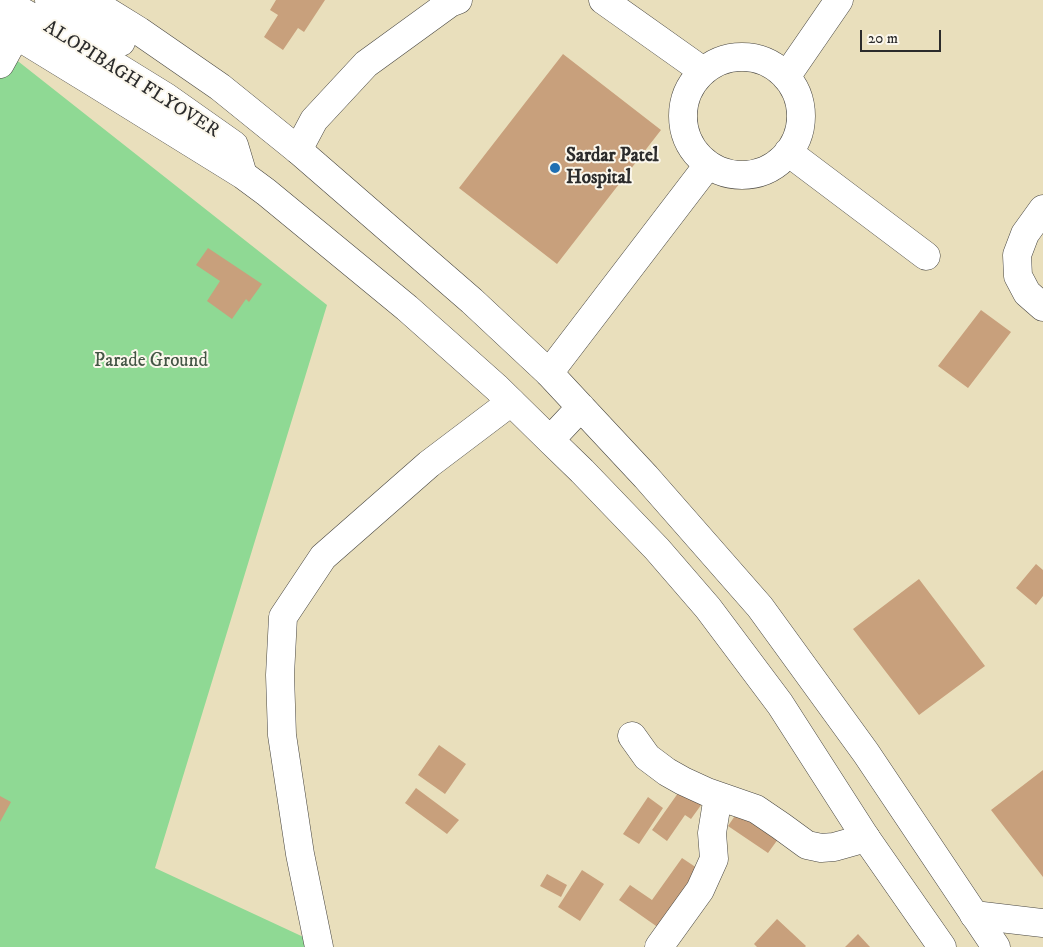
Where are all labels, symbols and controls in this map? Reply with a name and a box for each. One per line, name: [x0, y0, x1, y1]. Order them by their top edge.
street label: ALOPIBAGH FLYOVER: [39, 17, 223, 143]
scale bar: [863, 20, 944, 52]
text: 20 m: [868, 29, 898, 48]
place label: Sardar Patel Hospital: [566, 146, 658, 190]
marker: Sardar Patel Hospital: [548, 161, 562, 175]
park label: Parade Ground: [94, 351, 208, 373]

